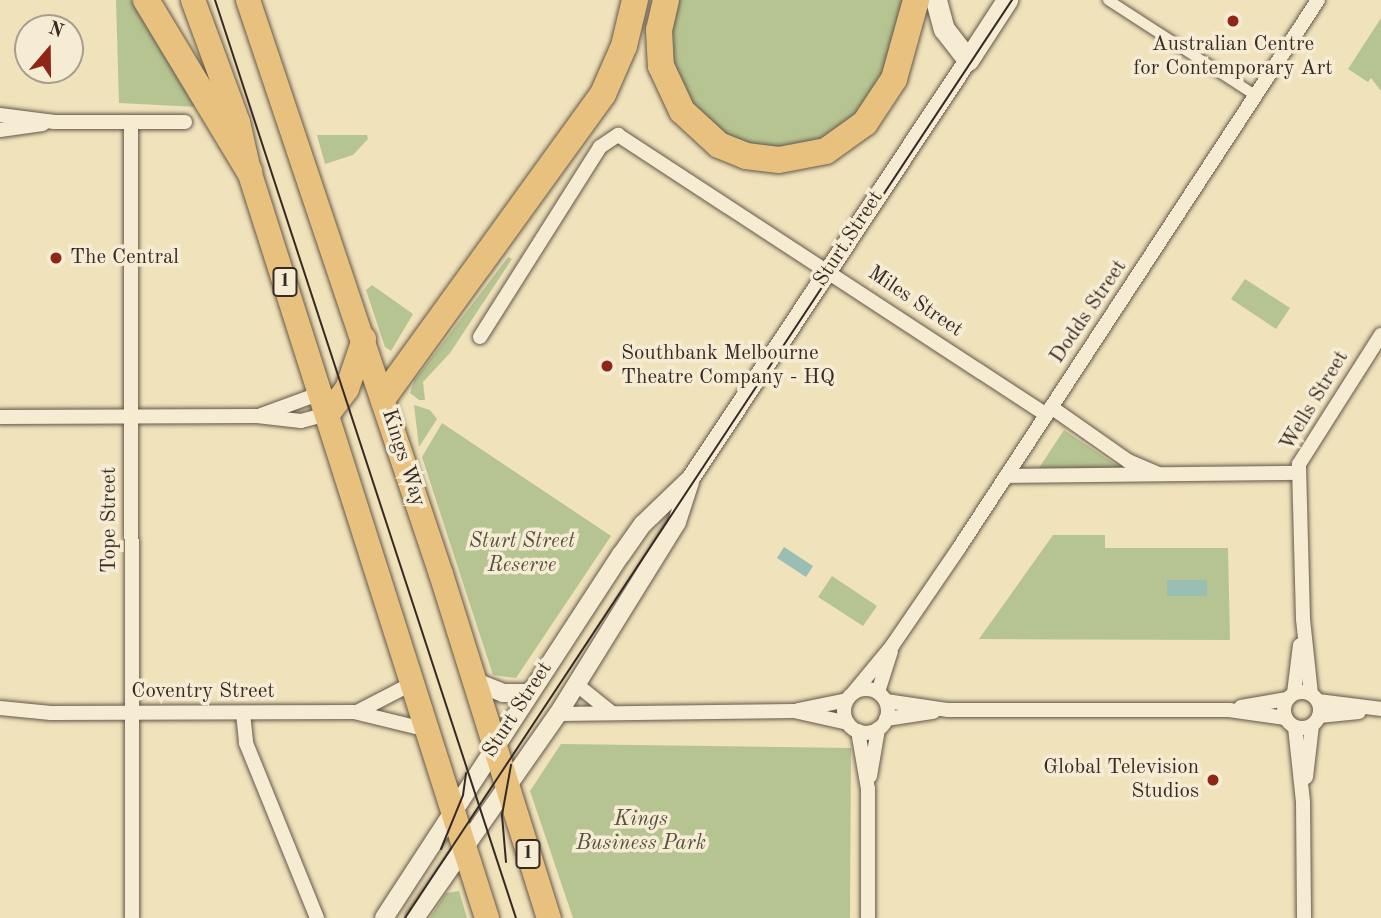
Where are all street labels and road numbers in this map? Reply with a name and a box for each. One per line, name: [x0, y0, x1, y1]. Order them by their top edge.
street label: Sturt Street: [809, 186, 889, 292]
street label: Dodds Street: [1045, 255, 1133, 369]
street label: Miles Street: [863, 261, 967, 343]
road number: 1: [271, 266, 299, 298]
street label: Wells Street: [1275, 346, 1355, 456]
street label: Kings Way: [375, 406, 431, 510]
street label: Tope Street: [97, 467, 123, 573]
street label: Sturt Street: [478, 657, 558, 763]
street label: Coventry Street: [131, 679, 275, 705]
road number: 1: [514, 838, 542, 870]

